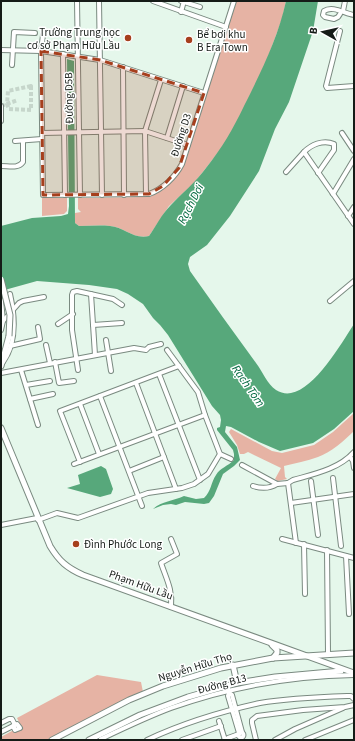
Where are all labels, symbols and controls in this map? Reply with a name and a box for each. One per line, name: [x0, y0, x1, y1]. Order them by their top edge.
north arrow: [303, 12, 343, 52]
place label: Trường Trung học cơ sở Phạm Hữu Lầu: [27, 25, 120, 53]
text: B: [306, 26, 322, 35]
place label: Bể bơi khu B Era Town: [197, 27, 248, 55]
marker: Trường Trung học cơ sở Phạm Hữu Lầu: [123, 33, 133, 43]
marker: Bể bơi khu B Era Town: [184, 35, 194, 45]
street label: Đường D5B: [61, 72, 77, 124]
street label: Đường D3: [167, 111, 195, 159]
water label: Rạch Dơi: [174, 181, 208, 227]
water label: Rạch Tôm: [227, 362, 269, 410]
place label: Đình Phước Long: [84, 537, 162, 552]
marker: Đình Phước Long: [71, 539, 81, 549]
street label: Phạm Hữu Lầu: [107, 566, 175, 604]
street label: Nguyễn Hữu Thọ: [156, 649, 234, 685]
street label: Đường B13: [196, 670, 248, 698]

